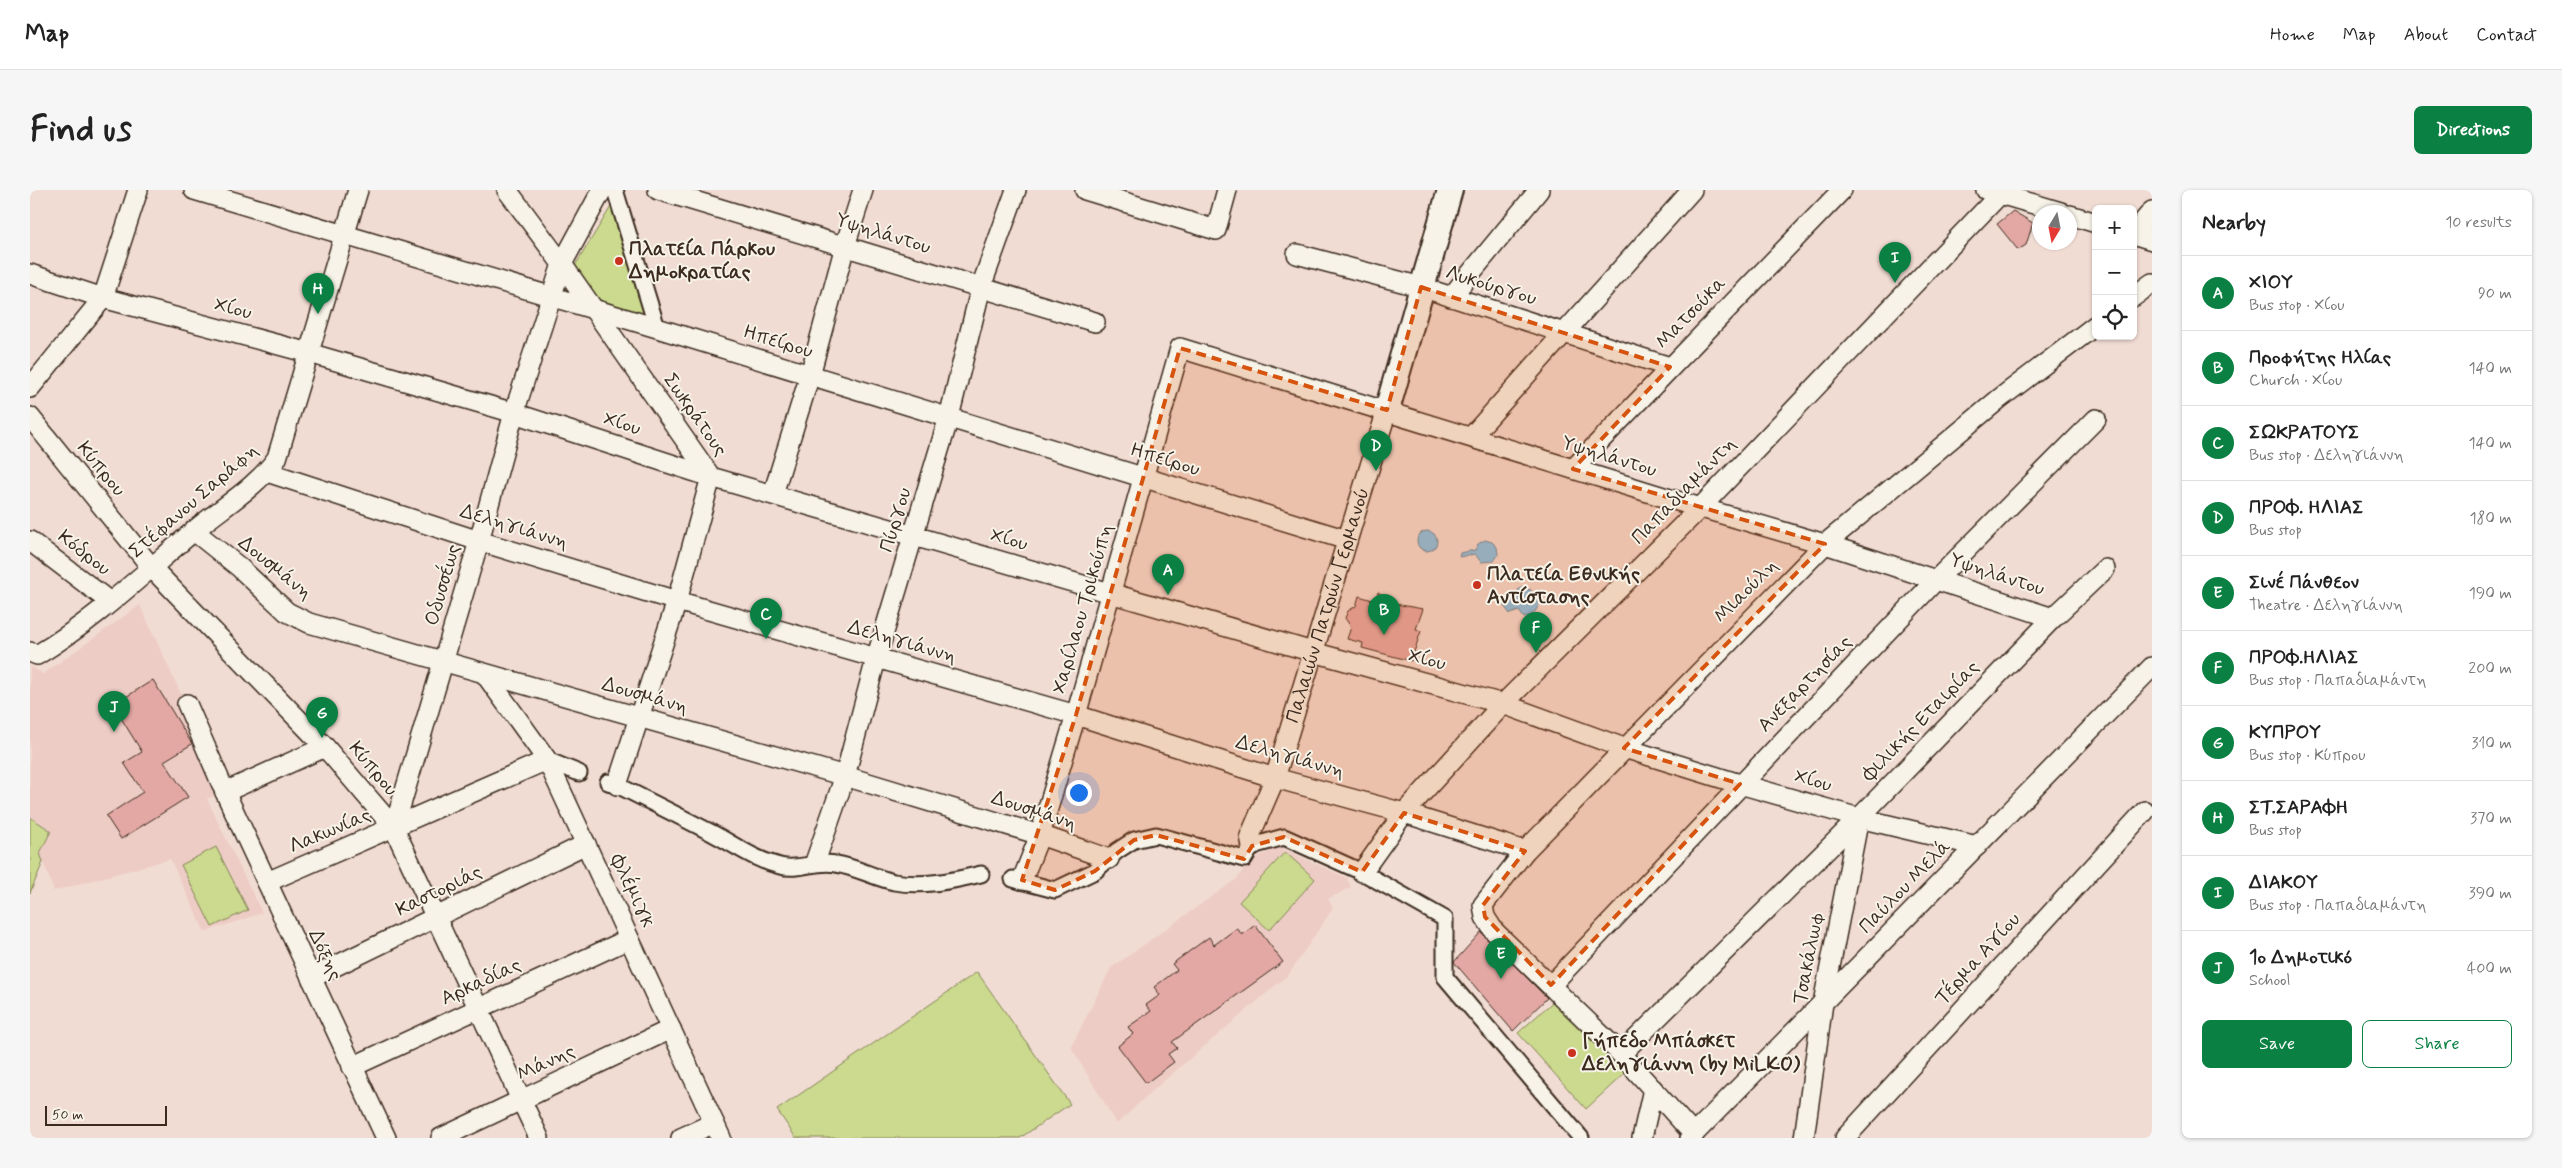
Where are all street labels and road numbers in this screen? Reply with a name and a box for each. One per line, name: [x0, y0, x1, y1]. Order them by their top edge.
street label: Υψηλάντου: [832, 207, 934, 261]
street label: Λυκούργου: [1442, 259, 1540, 313]
street label: Ματσούκα: [1650, 271, 1733, 355]
street label: Χίου: [211, 291, 255, 327]
street label: Ηπείρου: [740, 319, 816, 365]
street label: Σωκράτους: [656, 368, 734, 462]
street label: Χίου: [600, 405, 644, 443]
street label: Υψηλάντου: [1558, 430, 1660, 484]
street label: Παπαδιαμάντη: [1626, 431, 1742, 551]
street label: Κύπρου: [70, 436, 132, 502]
street label: Στέφανου Σαράφη: [124, 437, 264, 565]
street label: Ηπείρου: [1127, 437, 1203, 483]
street label: Πύργου: [873, 484, 919, 556]
street label: Παλαιών Πατρών Γερμανού: [1279, 484, 1376, 726]
street label: Δεληγιάννη: [457, 498, 571, 556]
street label: Χαρίλαου Τρικούπη: [1046, 521, 1120, 697]
street label: Χίου: [987, 522, 1031, 558]
street label: Κόδρου: [52, 524, 116, 582]
street label: Δουσμάνη: [232, 530, 318, 606]
street label: Οδυσσέως: [419, 541, 468, 629]
street label: Υψηλάντου: [1946, 547, 2048, 603]
street label: Μιαούλη: [1708, 553, 1784, 629]
street label: Δεληγιάννη: [845, 614, 959, 670]
street label: Ανεξαρτησίας: [1752, 629, 1858, 739]
street label: Χίου: [1405, 642, 1449, 678]
street label: Φιλικής Εταιρίας: [1856, 655, 1986, 788]
street label: Δουσμάνη: [599, 671, 691, 721]
street label: Δεληγιάννη: [1233, 729, 1347, 785]
street label: Κύπρου: [342, 736, 404, 802]
street label: Χίου: [1791, 763, 1835, 799]
street label: Δουσμάνη: [988, 785, 1080, 837]
street label: Λακωνίας: [285, 802, 375, 860]
street label: Παύλου Μελά: [1853, 834, 1957, 940]
street label: Φλέμιγκ: [603, 849, 661, 932]
street label: Καστοριάς: [391, 858, 487, 923]
street label: Τέρμα Αγίου: [1929, 907, 2027, 1011]
street label: Τσακάλωφ: [1787, 910, 1831, 1006]
street label: Δόξης: [301, 925, 349, 985]
street label: Αρκαδίας: [437, 952, 526, 1012]
street label: Μάνης: [512, 1038, 580, 1088]

